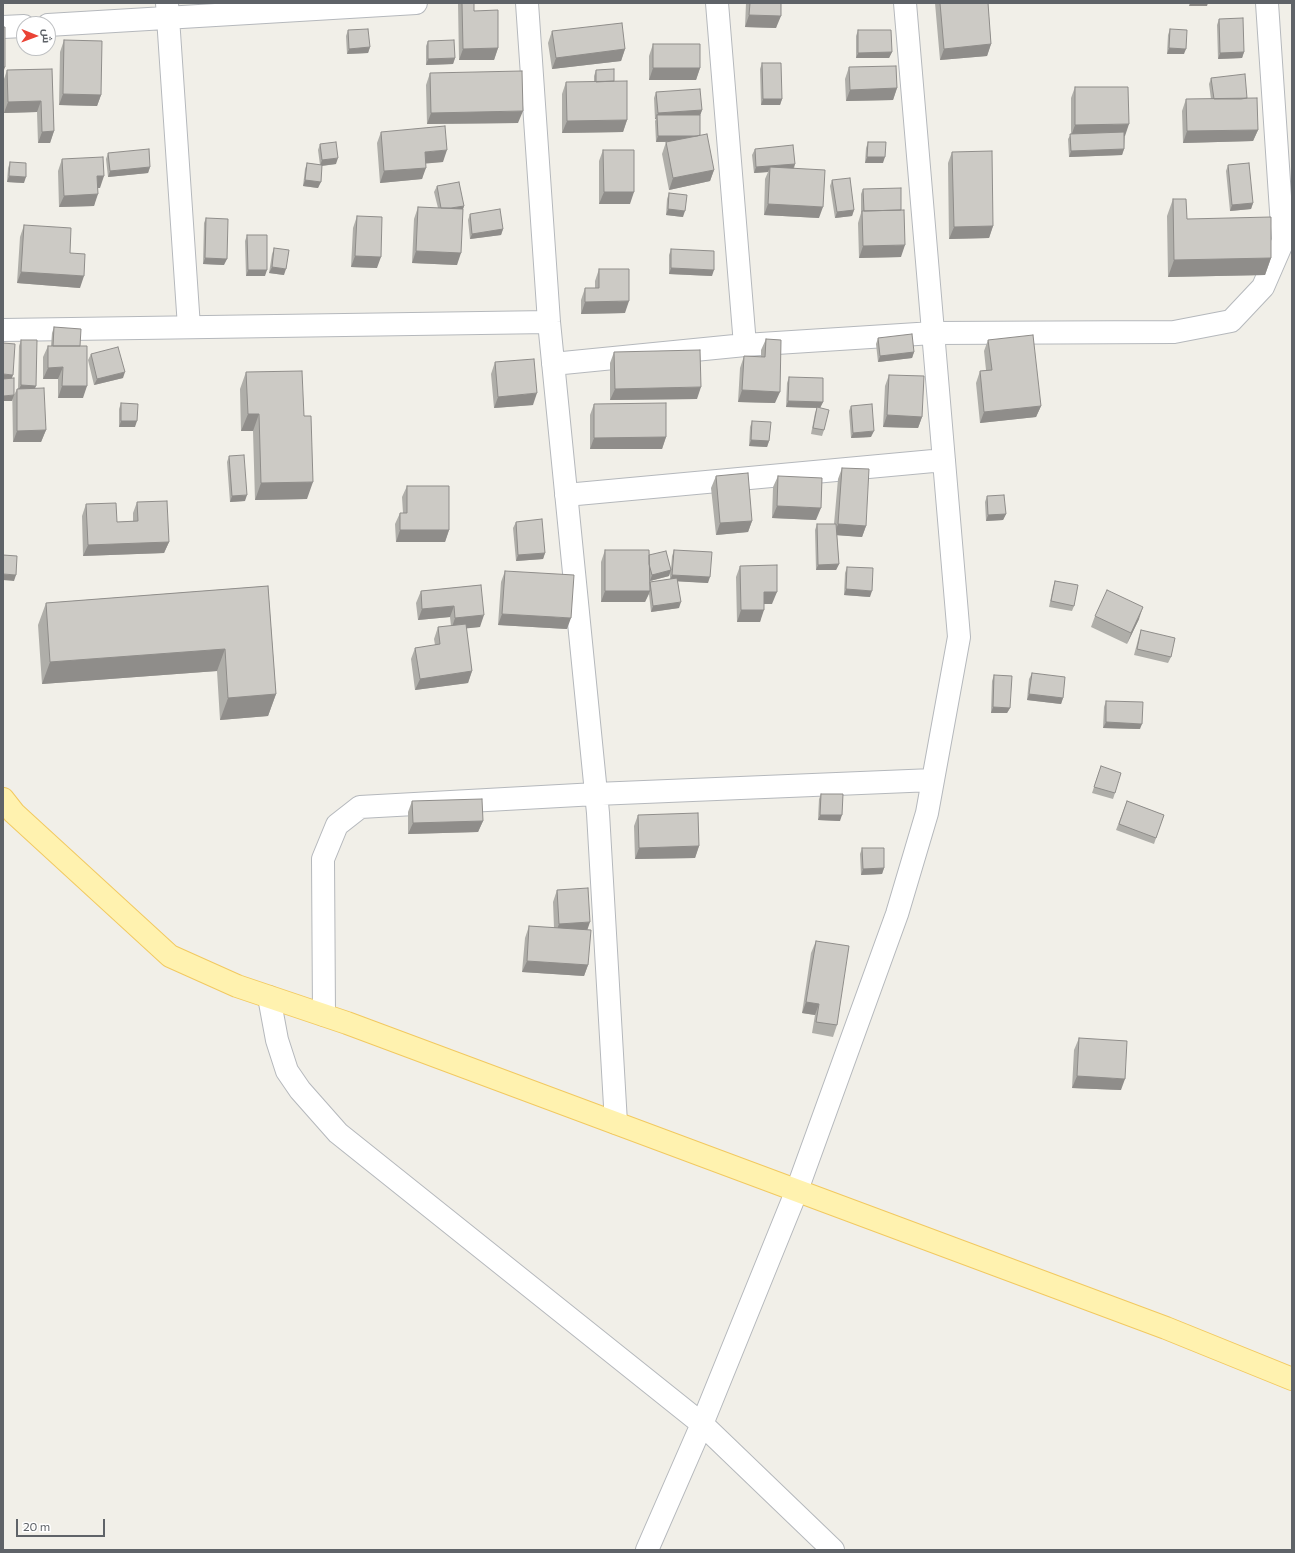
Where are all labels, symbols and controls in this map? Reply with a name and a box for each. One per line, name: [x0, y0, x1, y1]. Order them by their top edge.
north arrow: [16, 16, 56, 56]
text: ش: [41, 29, 54, 43]
scale bar: [18, 1511, 107, 1537]
text: 20 m: [23, 1519, 50, 1533]

